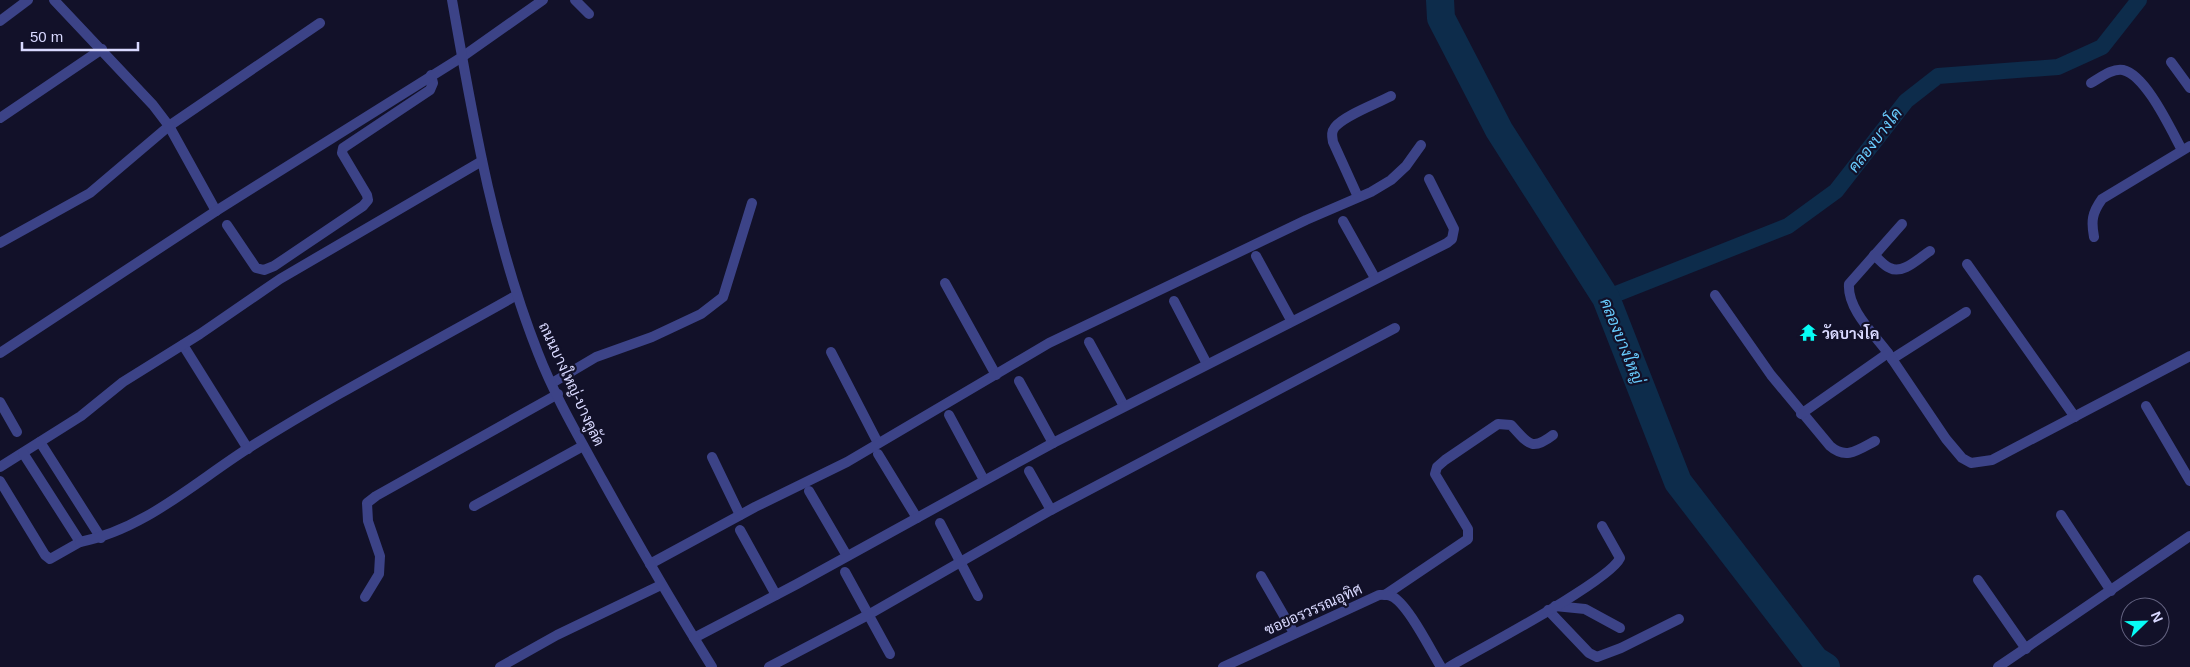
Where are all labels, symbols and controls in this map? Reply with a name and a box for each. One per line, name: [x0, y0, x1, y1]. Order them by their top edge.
scale bar: [22, 20, 139, 52]
text: 50 m: [30, 28, 63, 45]
water label: คลองบางโค: [1842, 103, 1905, 175]
water label: คลองบางใหญ่: [1596, 295, 1650, 388]
street label: ถนนบางใหญ่-บางคูลัด: [534, 319, 609, 449]
temple icon: วัดบางโค: [1798, 323, 1818, 343]
place label: วัดบางโค: [1822, 323, 1879, 342]
street label: ซอยอรวรรณอุทิศ: [1262, 580, 1366, 641]
north arrow: [2120, 597, 2170, 647]
text: N: [2148, 609, 2166, 625]

